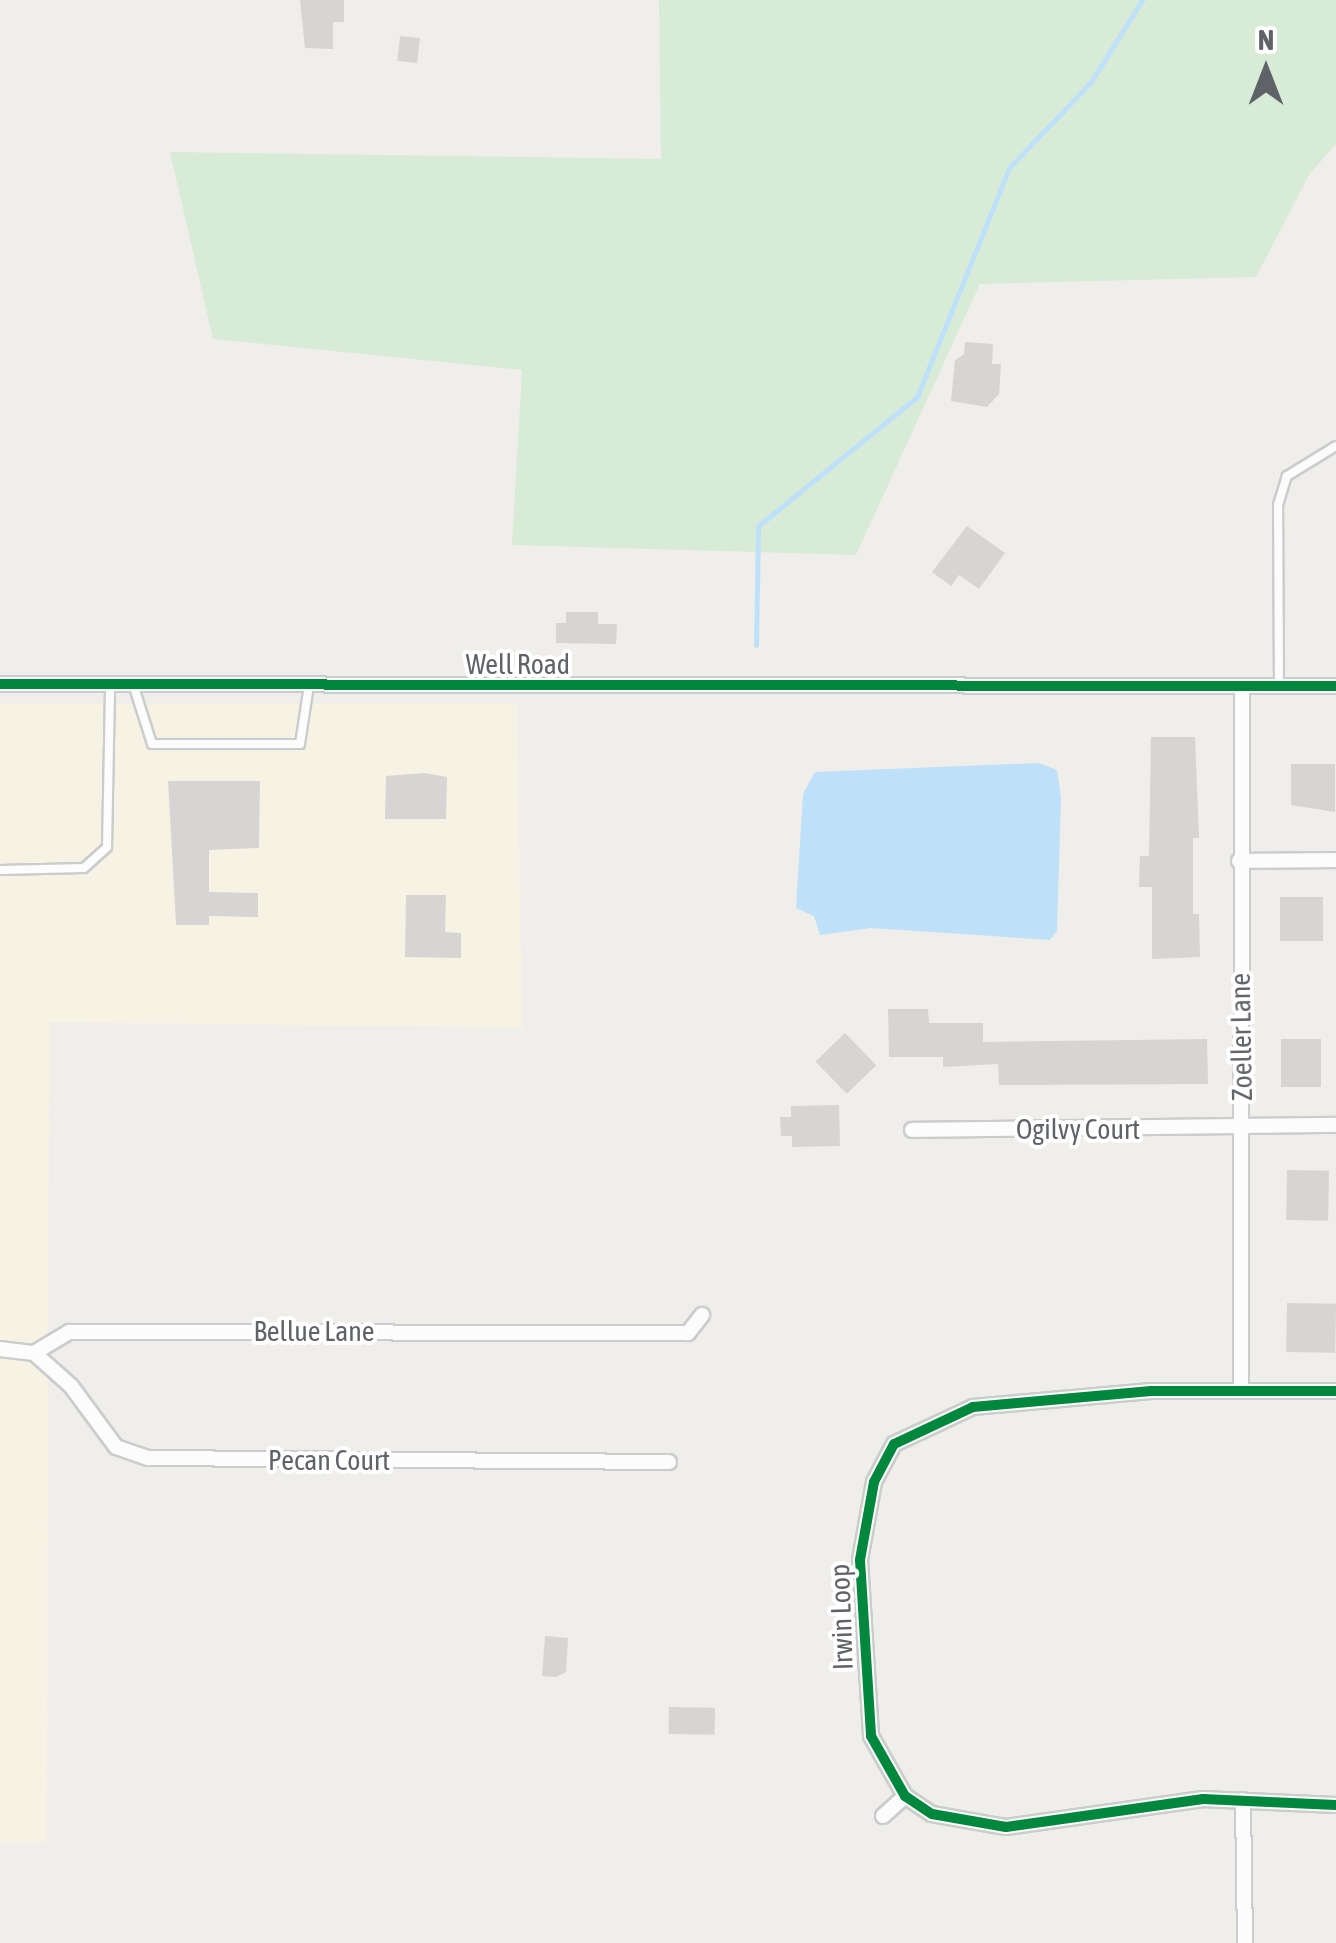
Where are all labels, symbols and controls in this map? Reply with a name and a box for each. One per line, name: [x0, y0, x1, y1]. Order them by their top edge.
north arrow: [1216, 20, 1316, 120]
text: N: [1258, 24, 1274, 56]
street label: Well Road: [466, 647, 570, 681]
street label: Zoeller Lane: [1223, 973, 1259, 1101]
street label: Ogilvy Court: [1016, 1112, 1140, 1146]
street label: Bellue Lane: [253, 1314, 375, 1348]
street label: Pecan Court: [268, 1443, 390, 1477]
street label: Irwin Loop: [822, 1563, 860, 1671]

